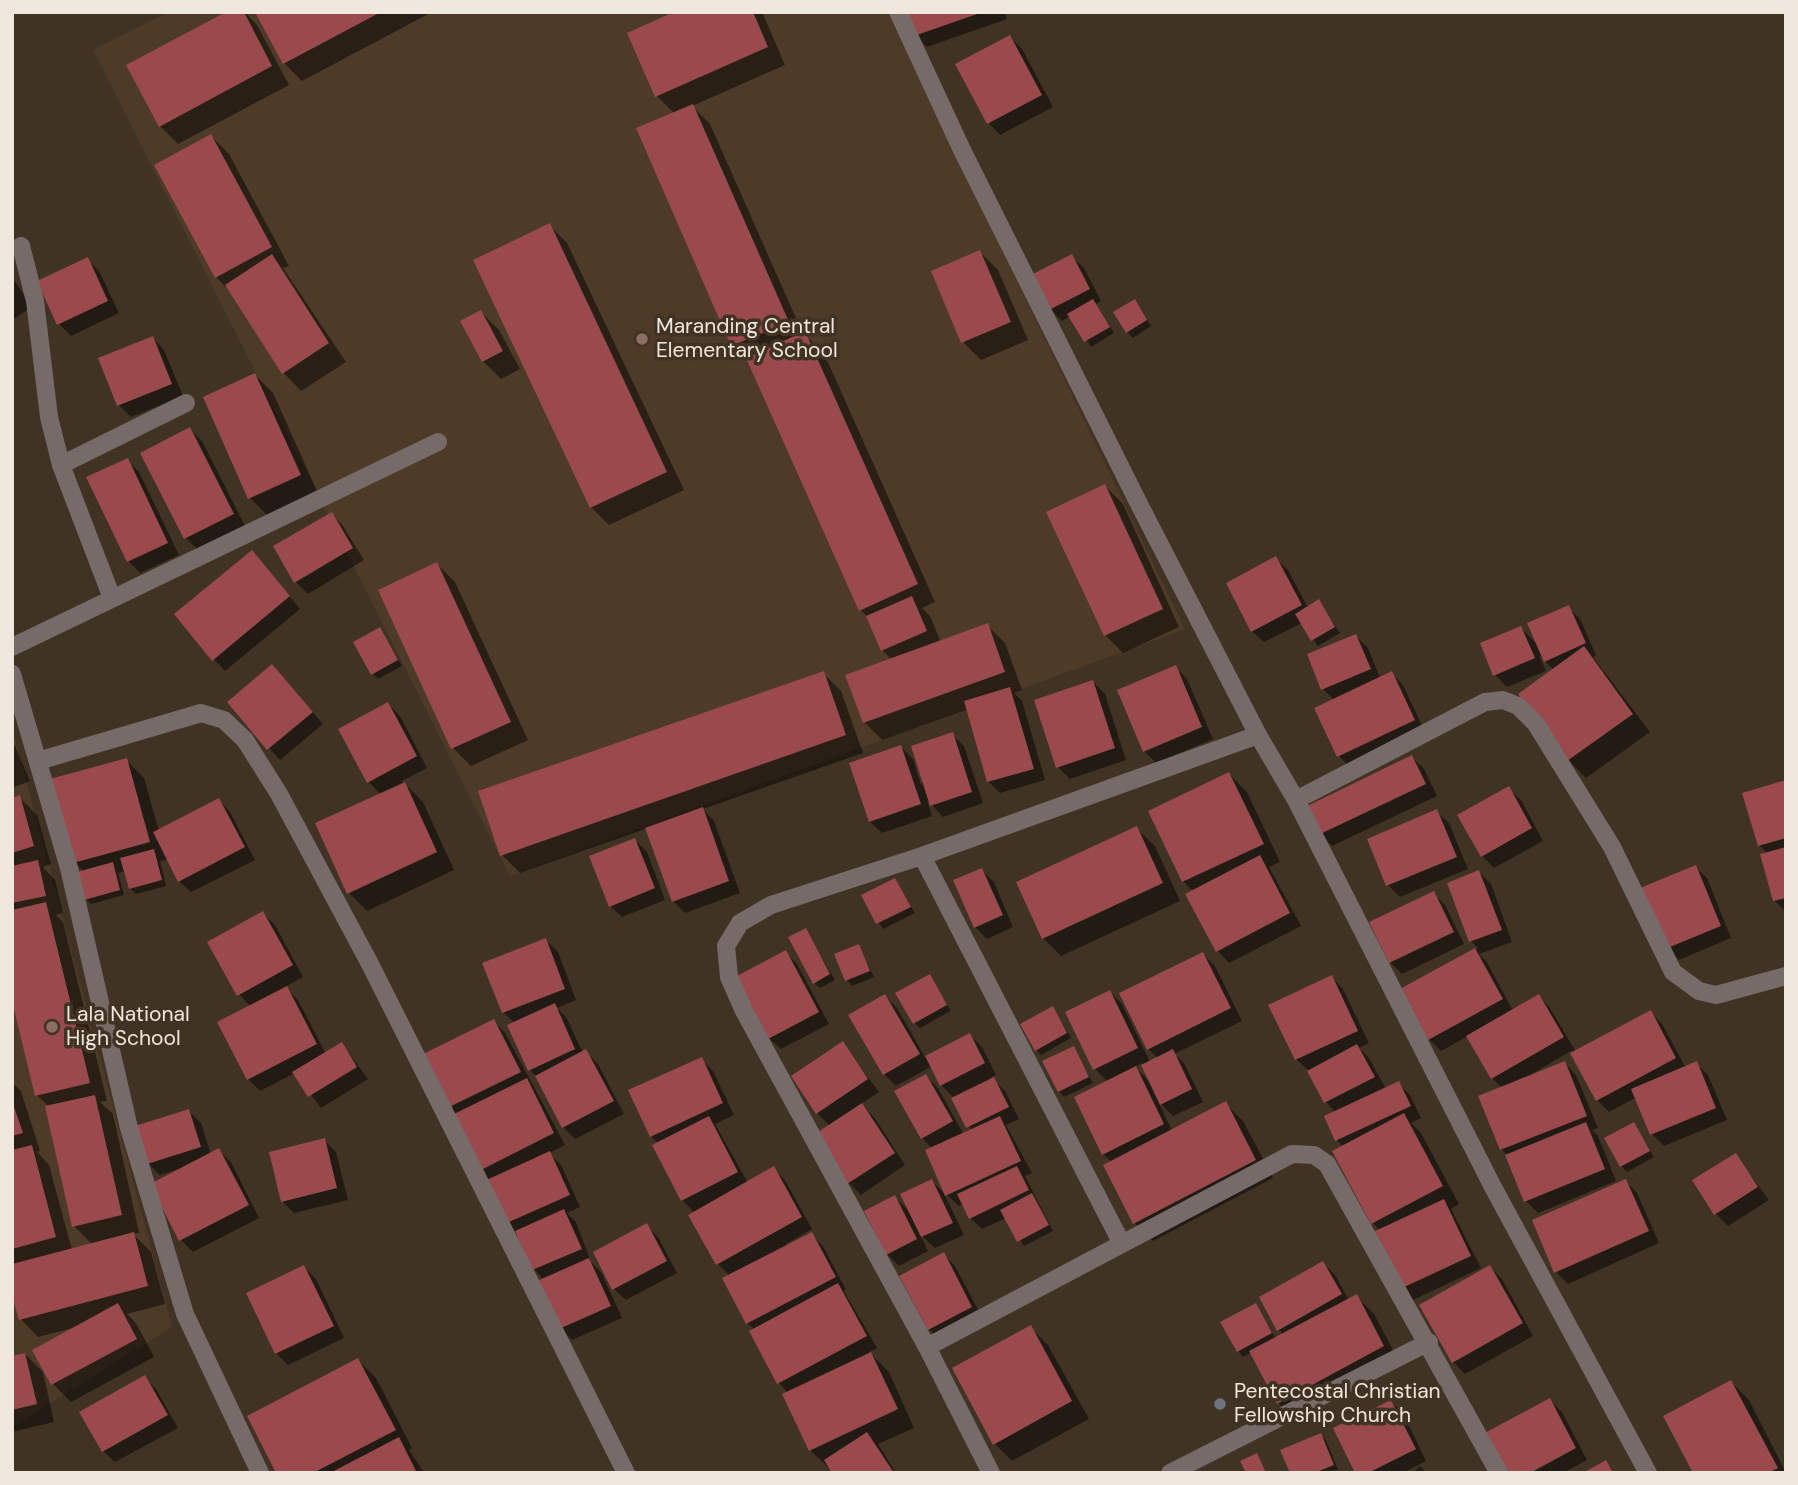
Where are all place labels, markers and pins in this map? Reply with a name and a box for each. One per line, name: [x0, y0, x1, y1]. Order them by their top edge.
place label: Maranding Central Elementary School: [656, 314, 838, 364]
marker: Maranding Central Elementary School: [634, 331, 650, 347]
place label: Lala National High School: [66, 1002, 190, 1052]
marker: Lala National High School: [44, 1019, 60, 1035]
place label: Pentecostal Christian Fellowship Church: [1234, 1379, 1441, 1429]
marker: Pentecostal Christian Fellowship Church: [1212, 1396, 1228, 1412]

